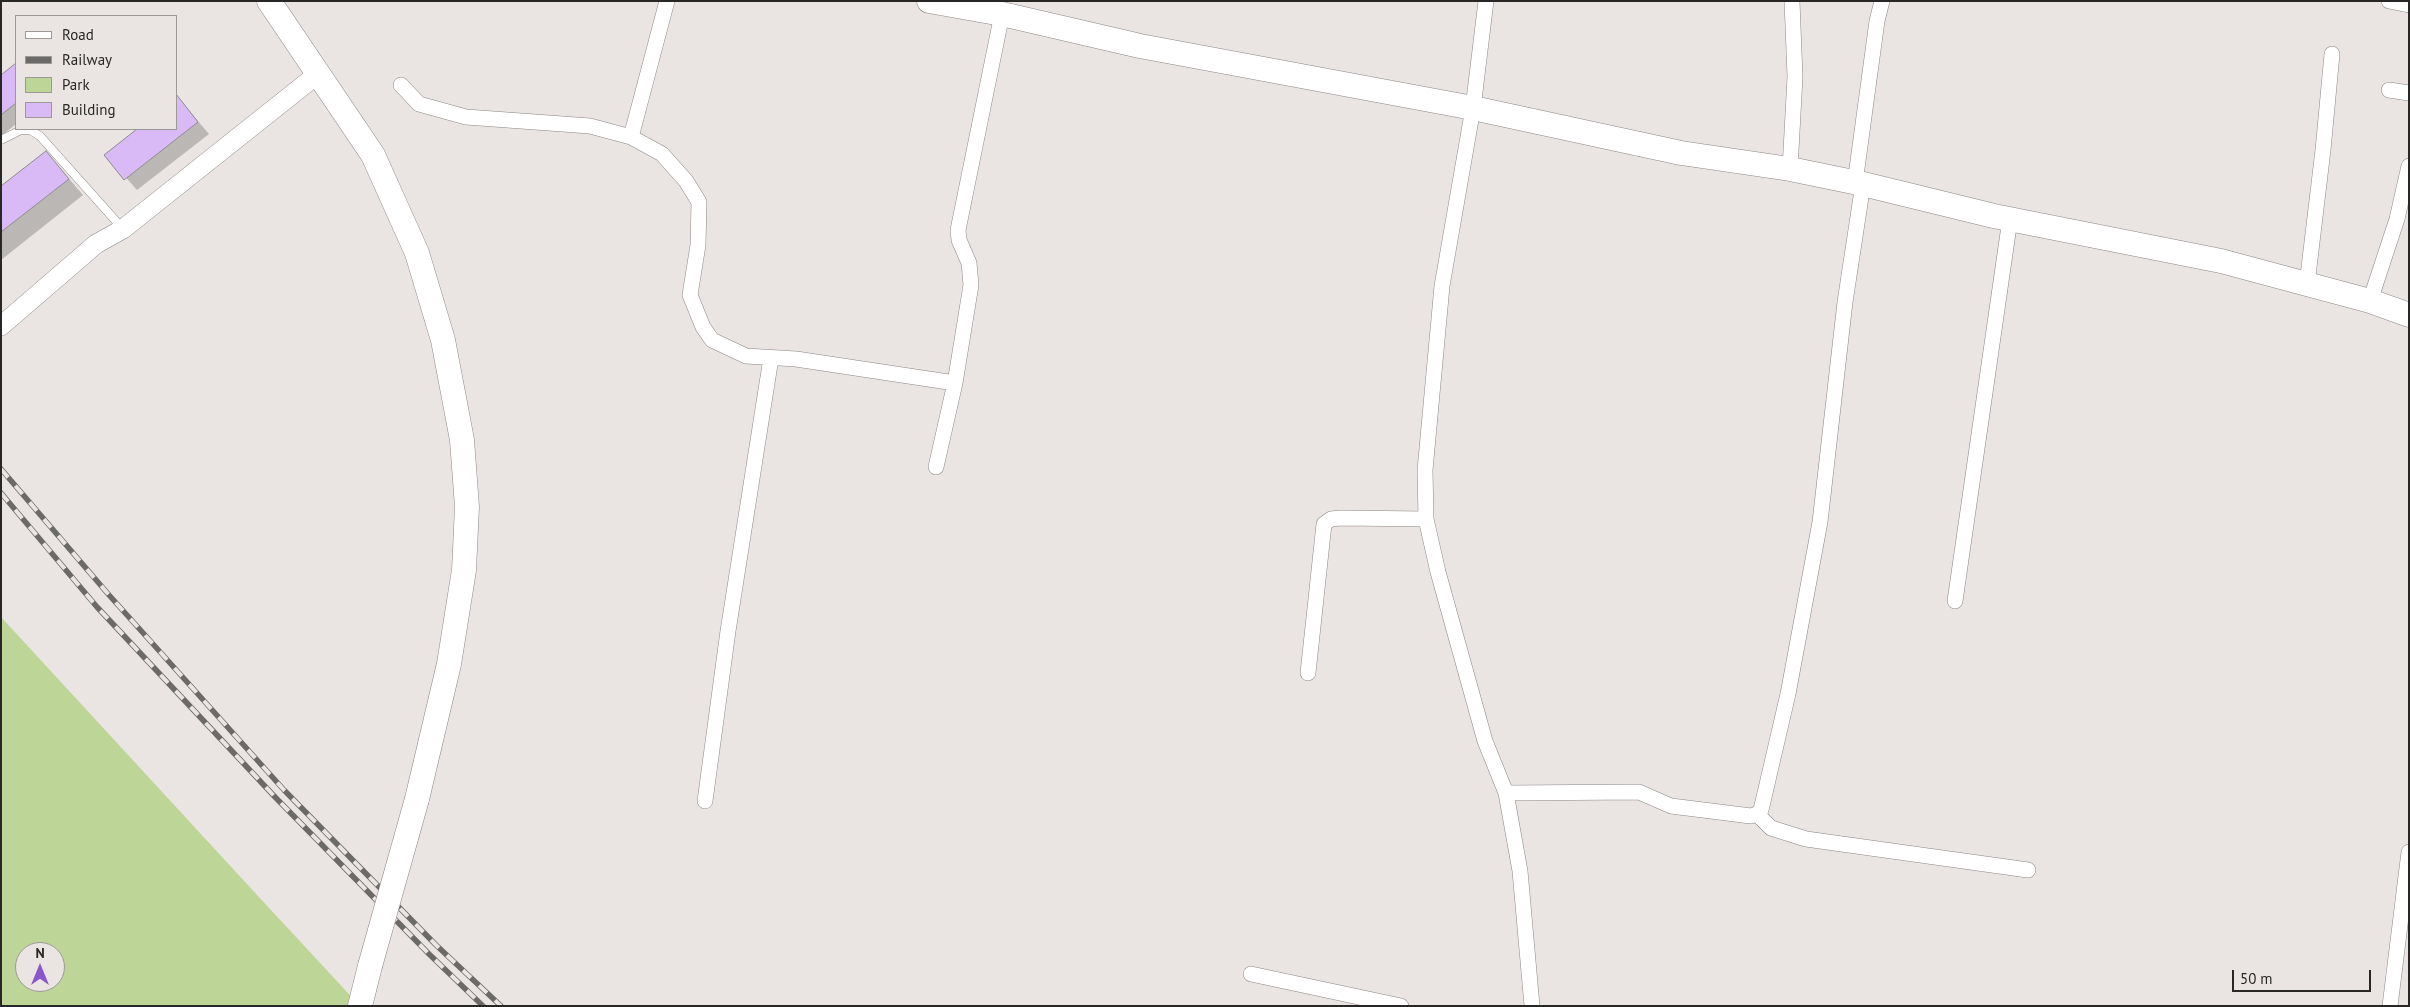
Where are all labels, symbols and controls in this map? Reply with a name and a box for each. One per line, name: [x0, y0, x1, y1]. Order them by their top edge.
legend: [15, 15, 178, 130]
text: Road: [62, 25, 94, 44]
text: Railway: [62, 50, 112, 69]
text: Park: [62, 75, 90, 94]
text: Building: [62, 100, 116, 119]
north arrow: [15, 942, 65, 992]
text: N: [35, 944, 45, 962]
scale bar: [2235, 960, 2374, 992]
text: 50 m: [2240, 969, 2273, 988]

